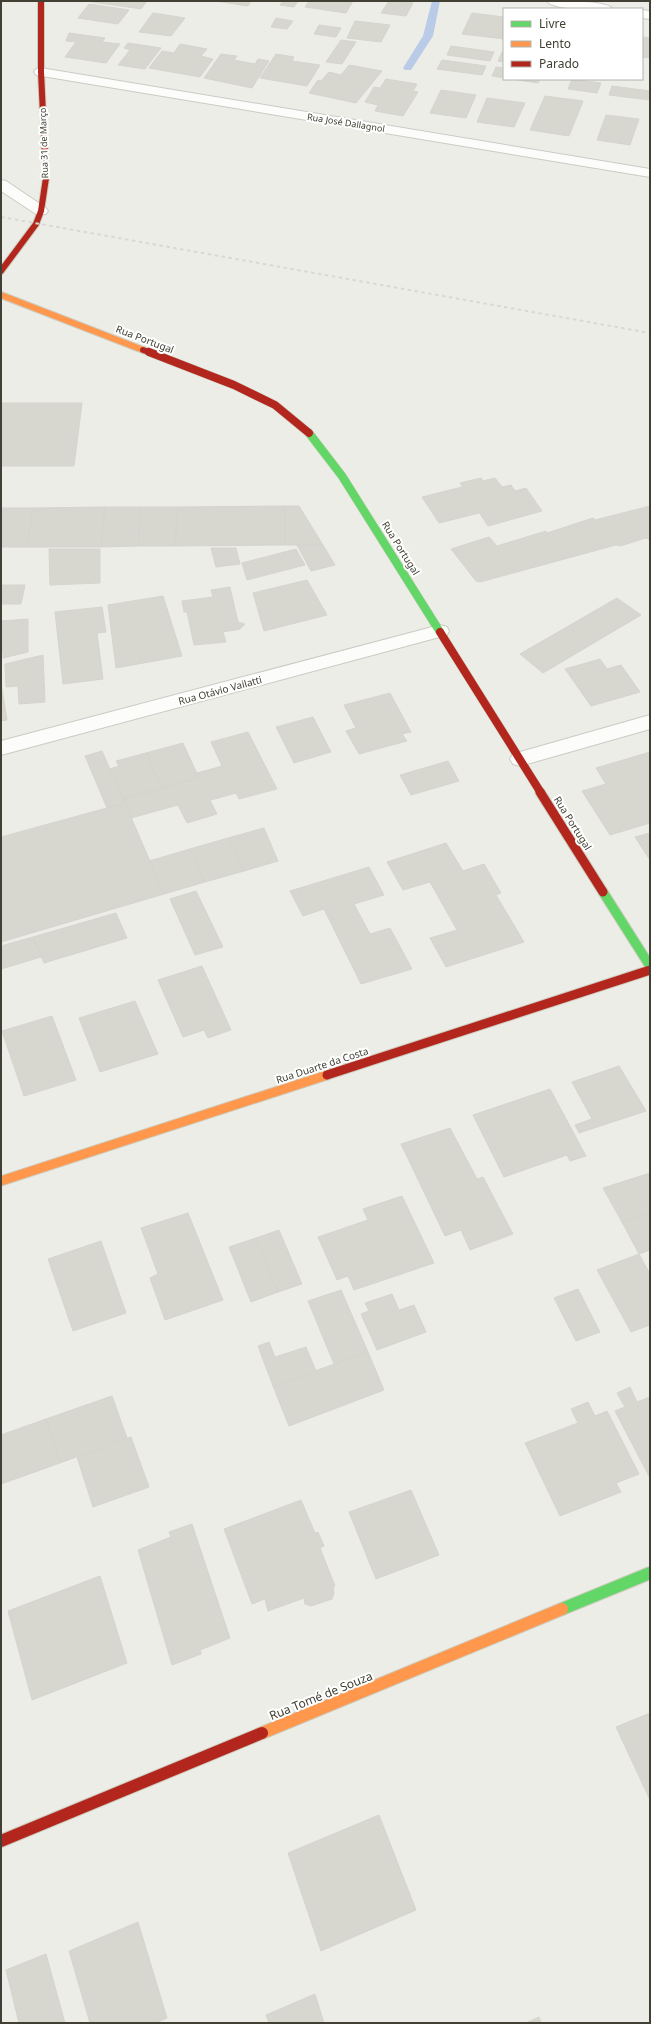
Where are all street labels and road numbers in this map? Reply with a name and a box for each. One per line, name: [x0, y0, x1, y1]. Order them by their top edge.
street label: Rua 31 de Março: [36, 107, 51, 179]
street label: Rua José Dallagnol: [306, 110, 386, 135]
street label: Rua Portugal: [114, 322, 176, 356]
street label: Rua Portugal: [379, 518, 423, 578]
street label: Rua Otávio Vailatti: [177, 672, 263, 708]
street label: Rua Portugal: [551, 793, 595, 853]
street label: Rua Duarte da Costa: [274, 1043, 370, 1087]
street label: Rua Tomé de Souza: [267, 1667, 375, 1724]

